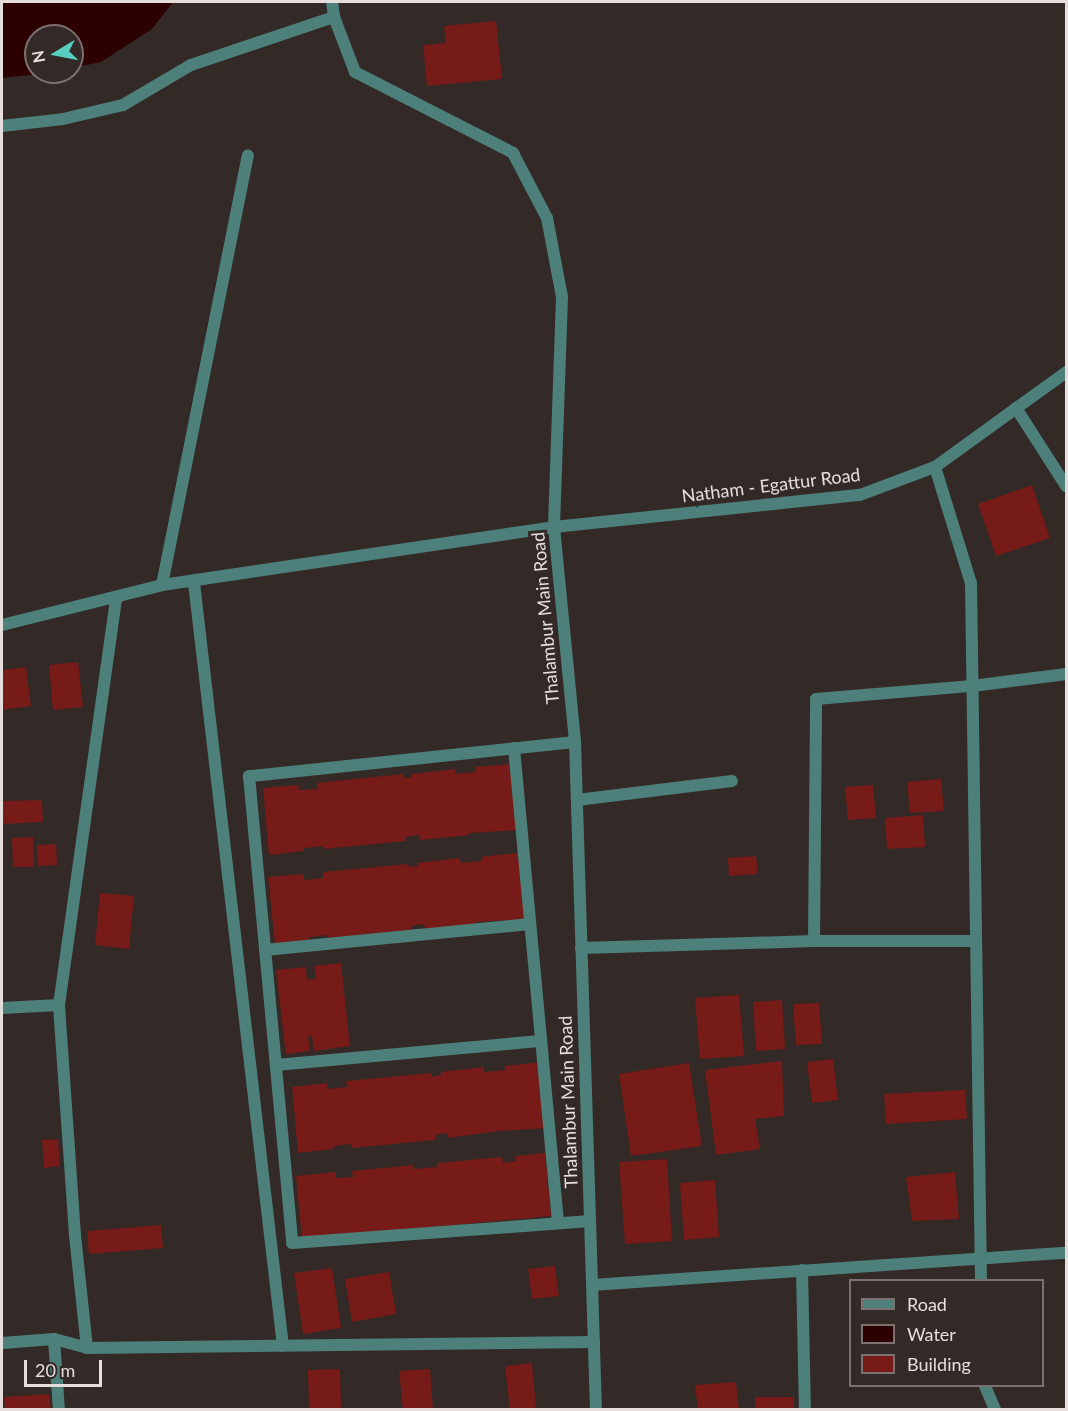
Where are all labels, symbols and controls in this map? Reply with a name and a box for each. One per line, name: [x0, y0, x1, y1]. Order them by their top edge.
north arrow: [24, 24, 84, 84]
text: N: [27, 49, 48, 65]
street label: Natham - Egattur Road: [680, 463, 862, 507]
street label: Thalambur Main Road: [527, 531, 563, 705]
street label: Thalambur Main Road: [554, 1015, 582, 1189]
legend: [849, 1279, 1044, 1387]
text: Road: [907, 1293, 947, 1315]
text: Water: [907, 1323, 956, 1345]
scale bar: [27, 1348, 105, 1386]
text: Building: [907, 1353, 971, 1375]
text: 20 m: [35, 1359, 75, 1381]

